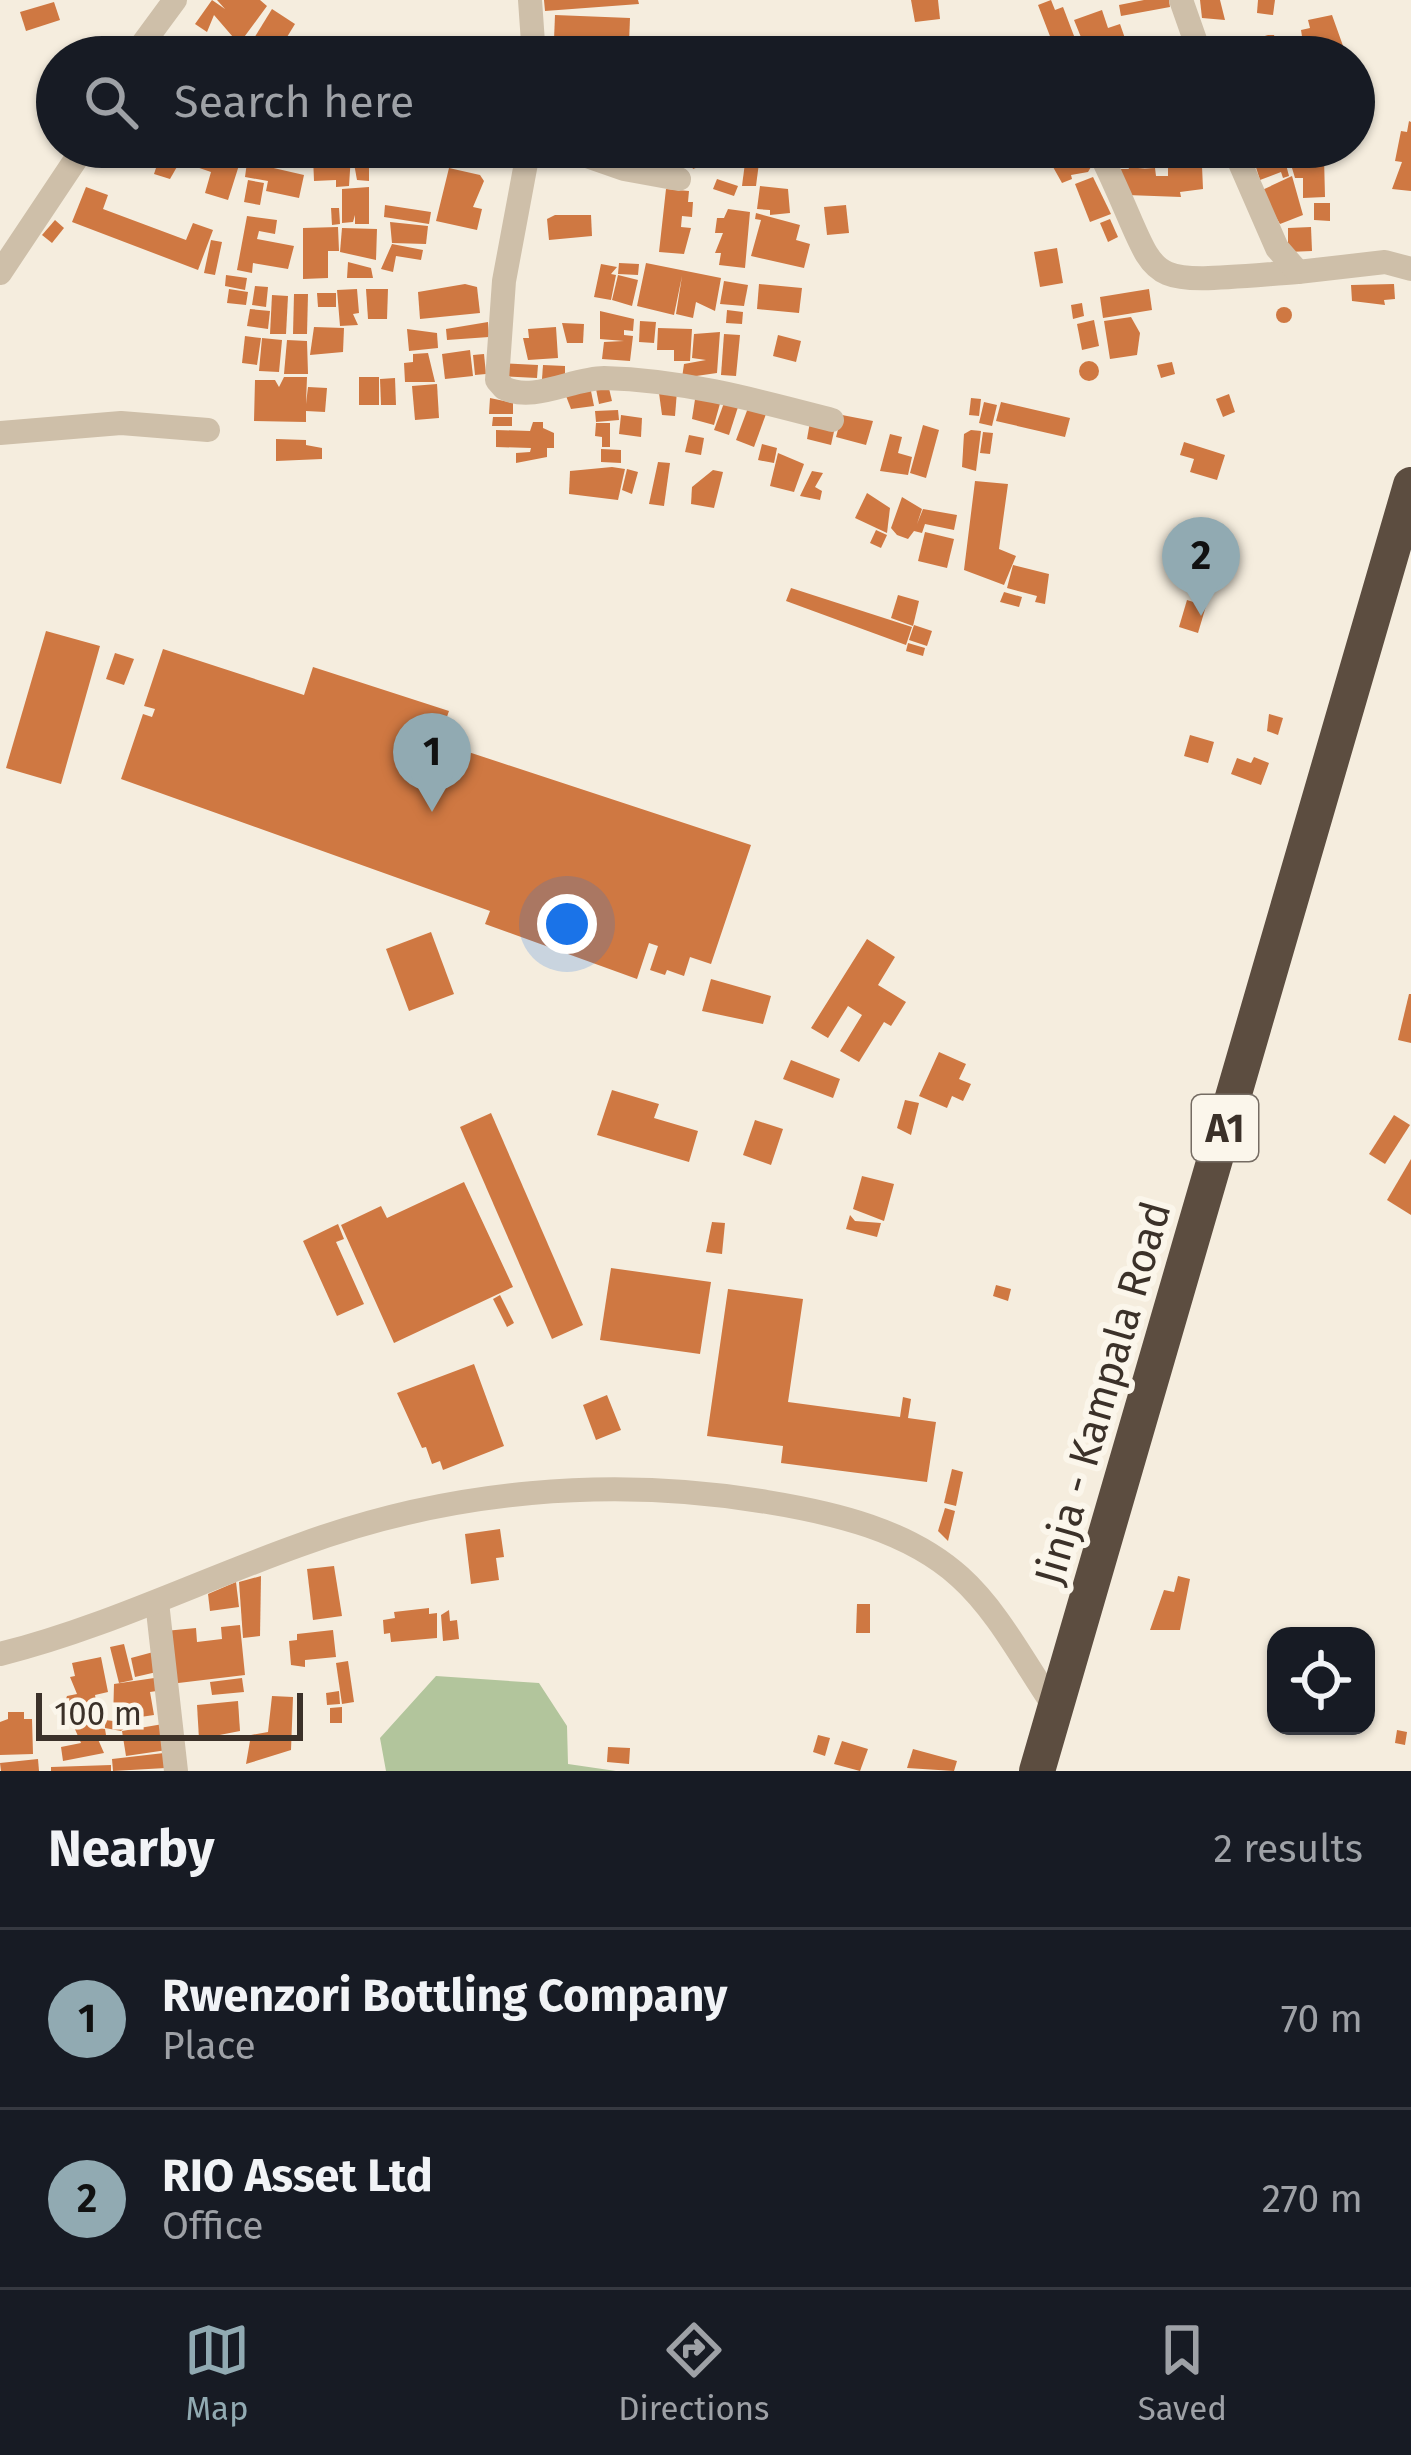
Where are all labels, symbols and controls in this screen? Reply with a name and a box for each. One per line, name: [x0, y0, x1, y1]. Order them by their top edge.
search box: [36, 36, 1375, 168]
icon: search: [78, 69, 144, 135]
text: Search here: [174, 75, 414, 129]
pin: 2: [1162, 517, 1240, 616]
pin: 1: [393, 713, 471, 812]
your location: [537, 894, 597, 954]
road number: A1: [1192, 1095, 1258, 1161]
street label: Jinja - Kampala Road: [1024, 1196, 1182, 1591]
map controls: [1267, 1627, 1375, 1735]
button: locate: [1267, 1627, 1375, 1735]
scale bar: [36, 1687, 303, 1740]
text: 100 m: [54, 1694, 142, 1734]
text: Nearby: [48, 1818, 214, 1880]
text: 2 results: [1214, 1826, 1363, 1872]
text: Rwenzori Bottling Company: [162, 1969, 727, 2023]
text: 1: [78, 1996, 96, 2042]
text: 70 m: [1281, 1996, 1363, 2042]
text: Place: [162, 2023, 256, 2069]
text: RIO Asset Ltd: [162, 2149, 433, 2203]
text: 2: [77, 2176, 97, 2222]
text: 270 m: [1262, 2176, 1363, 2222]
text: Office: [162, 2203, 264, 2249]
tab: Map: [184, 2317, 250, 2429]
tab: Directions: [618, 2317, 770, 2429]
tab: Saved: [1138, 2317, 1227, 2429]

